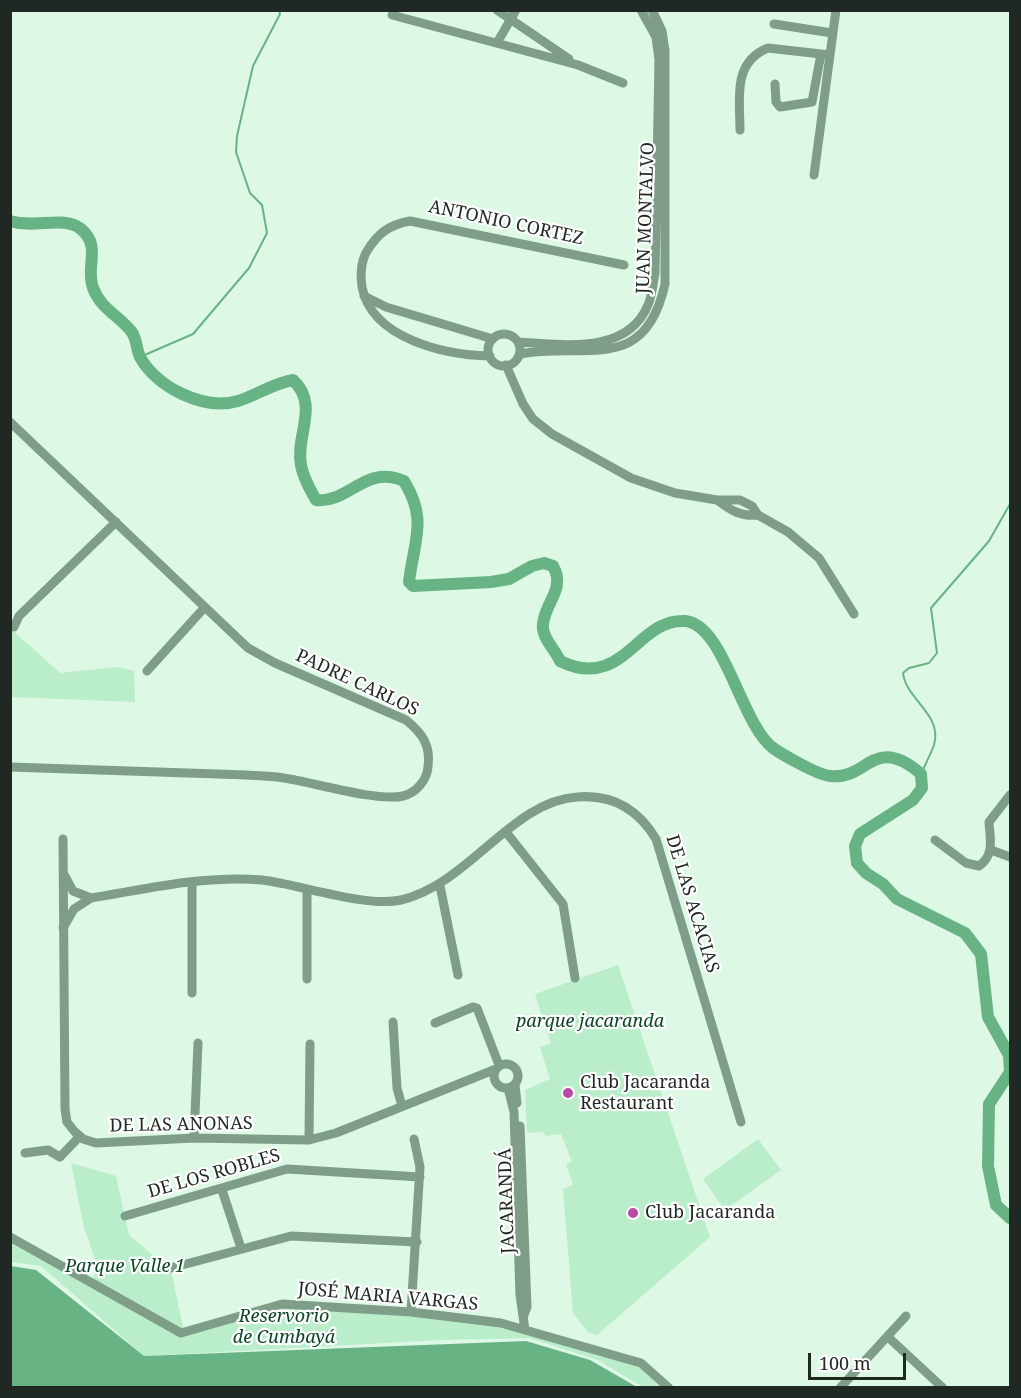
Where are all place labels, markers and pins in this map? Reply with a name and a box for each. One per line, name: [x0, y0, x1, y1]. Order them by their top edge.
place label: Club Jacaranda Restaurant: [580, 1072, 710, 1114]
marker: Club Jacaranda Restaurant: [561, 1086, 575, 1100]
place label: Club Jacaranda: [645, 1202, 775, 1224]
marker: Club Jacaranda: [626, 1206, 640, 1220]

